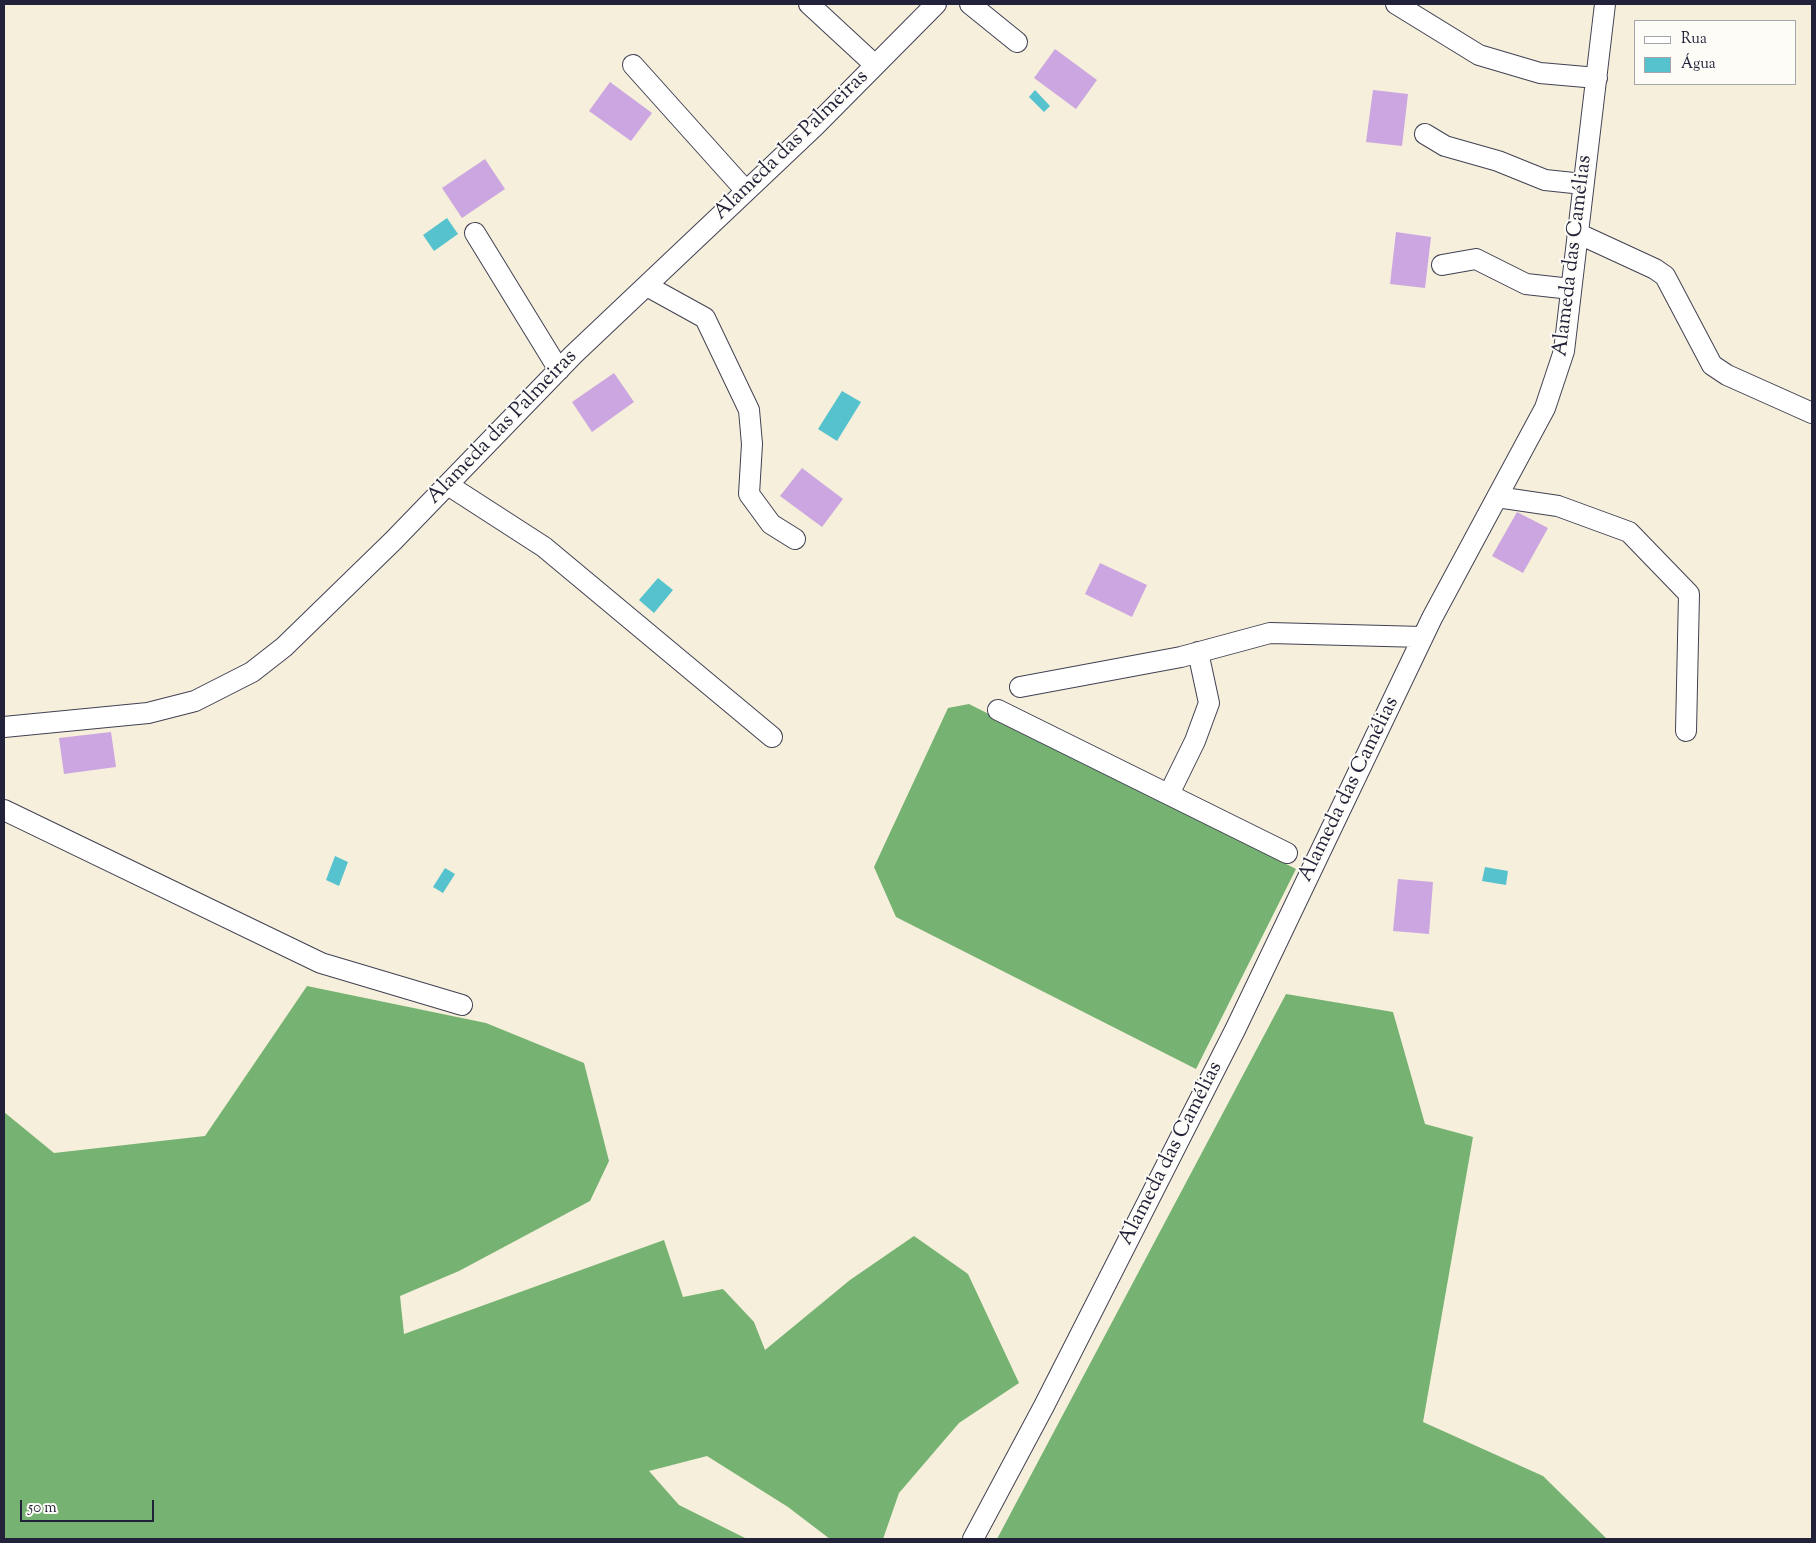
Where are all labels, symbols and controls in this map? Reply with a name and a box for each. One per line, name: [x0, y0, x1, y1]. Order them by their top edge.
legend: [1634, 20, 1796, 85]
text: Rua: [1681, 29, 1707, 50]
text: Água: [1681, 54, 1716, 75]
street label: Alameda das Palmeiras: [709, 66, 875, 226]
street label: Alameda das Camélias: [1549, 154, 1599, 358]
street label: Alameda das Palmeiras: [423, 345, 583, 511]
street label: Alameda das Camélias: [1294, 693, 1406, 887]
street label: Alameda das Camélias: [1115, 1058, 1229, 1250]
scale bar: [22, 1490, 156, 1522]
text: 50 m: [28, 1498, 57, 1519]

